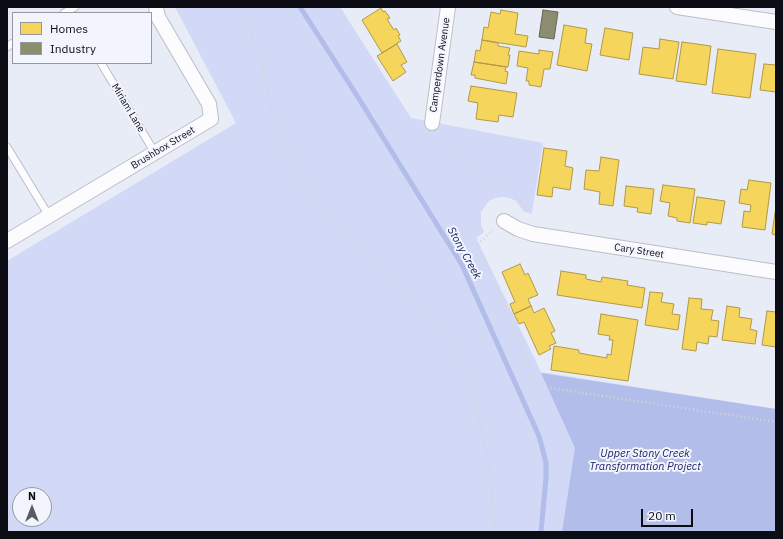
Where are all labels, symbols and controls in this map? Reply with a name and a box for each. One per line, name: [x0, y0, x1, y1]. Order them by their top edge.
legend: [12, 12, 152, 64]
street label: Camperdown Avenue: [427, 17, 453, 113]
text: Homes: [50, 21, 88, 36]
text: Industry: [50, 41, 96, 56]
street label: Miriam Lane: [109, 81, 147, 135]
street label: Brushbox Street: [129, 124, 197, 172]
water label: Stony Creek: [444, 225, 484, 281]
street label: Cary Street: [613, 241, 665, 261]
water label: Upper Stony Creek Transformation Project: [589, 447, 701, 473]
north arrow: [12, 487, 52, 527]
text: N: [28, 489, 36, 503]
scale bar: [643, 501, 695, 527]
text: 20 m: [648, 508, 676, 523]

